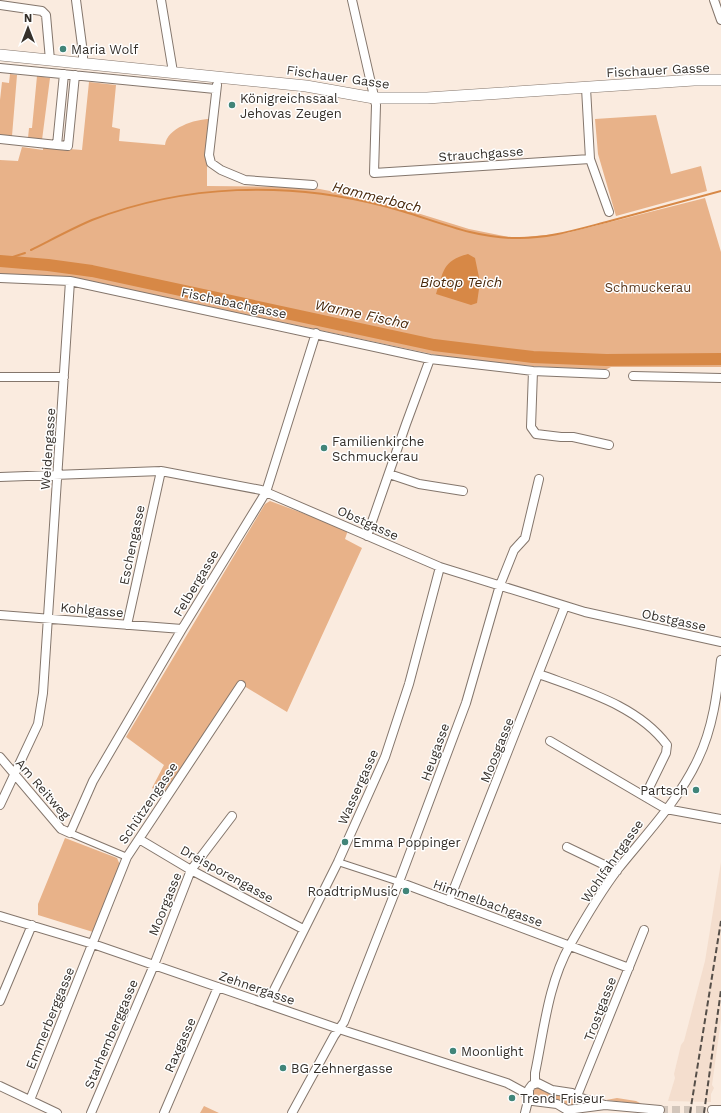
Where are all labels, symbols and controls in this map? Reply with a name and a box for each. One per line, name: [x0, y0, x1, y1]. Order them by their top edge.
north arrow: [8, 8, 48, 48]
text: N: [24, 12, 32, 25]
place label: Maria Wolf: [71, 42, 138, 57]
marker: Maria Wolf: [58, 44, 68, 54]
street label: Fischauer Gasse: [606, 60, 710, 80]
street label: Fischauer Gasse: [286, 62, 390, 92]
place label: Königreichssaal Jehovas Zeugen: [240, 91, 342, 121]
marker: Königreichssaal Jehovas Zeugen: [227, 100, 237, 110]
street label: Strauchgasse: [438, 144, 524, 164]
water label: Hammerbach: [331, 178, 423, 216]
water label: Biotop Teich: [420, 274, 502, 290]
park label: Schmuckerau: [605, 280, 691, 295]
street label: Fischabachgasse: [180, 285, 288, 321]
water label: Warme Fischa: [313, 296, 411, 332]
street label: Weidengasse: [38, 407, 58, 491]
place label: Familienkirche Schmuckerau: [332, 434, 424, 464]
marker: Familienkirche Schmuckerau: [319, 443, 329, 453]
street label: Obstgasse: [335, 503, 401, 543]
street label: Eschengasse: [116, 504, 148, 586]
street label: Felbergasse: [170, 547, 222, 619]
street label: Kohlgasse: [60, 600, 124, 620]
street label: Obstgasse: [640, 606, 708, 634]
street label: Moosgasse: [477, 715, 517, 785]
street label: Heugasse: [418, 721, 452, 783]
street label: Wassergasse: [335, 747, 381, 827]
street label: Am Reitweg: [13, 756, 73, 822]
street label: Schützengasse: [115, 759, 181, 847]
place label: Partsch: [640, 783, 688, 798]
marker: Partsch: [691, 785, 701, 795]
street label: Wohlfahrtgasse: [578, 817, 646, 905]
place label: Emma Poppinger: [353, 835, 461, 850]
marker: Emma Poppinger: [340, 837, 350, 847]
street label: Dreisporengasse: [178, 842, 276, 906]
street label: Moorgasse: [145, 870, 185, 938]
street label: Himmelbachgasse: [431, 876, 545, 930]
place label: RoadtripMusic: [307, 884, 398, 899]
marker: RoadtripMusic: [401, 886, 411, 896]
street label: Emmerberggasse: [23, 965, 77, 1071]
street label: Zehnergasse: [217, 968, 297, 1008]
street label: Trostgasse: [581, 975, 619, 1043]
street label: Starhemberggasse: [81, 977, 141, 1091]
street label: Raxgasse: [161, 1015, 199, 1075]
place label: Moonlight: [461, 1044, 524, 1059]
marker: Moonlight: [448, 1046, 458, 1056]
place label: BG Zehnergasse: [291, 1061, 393, 1076]
marker: BG Zehnergasse: [278, 1063, 288, 1073]
place label: Trend Friseur: [520, 1091, 604, 1106]
marker: Trend Friseur: [507, 1093, 517, 1103]

